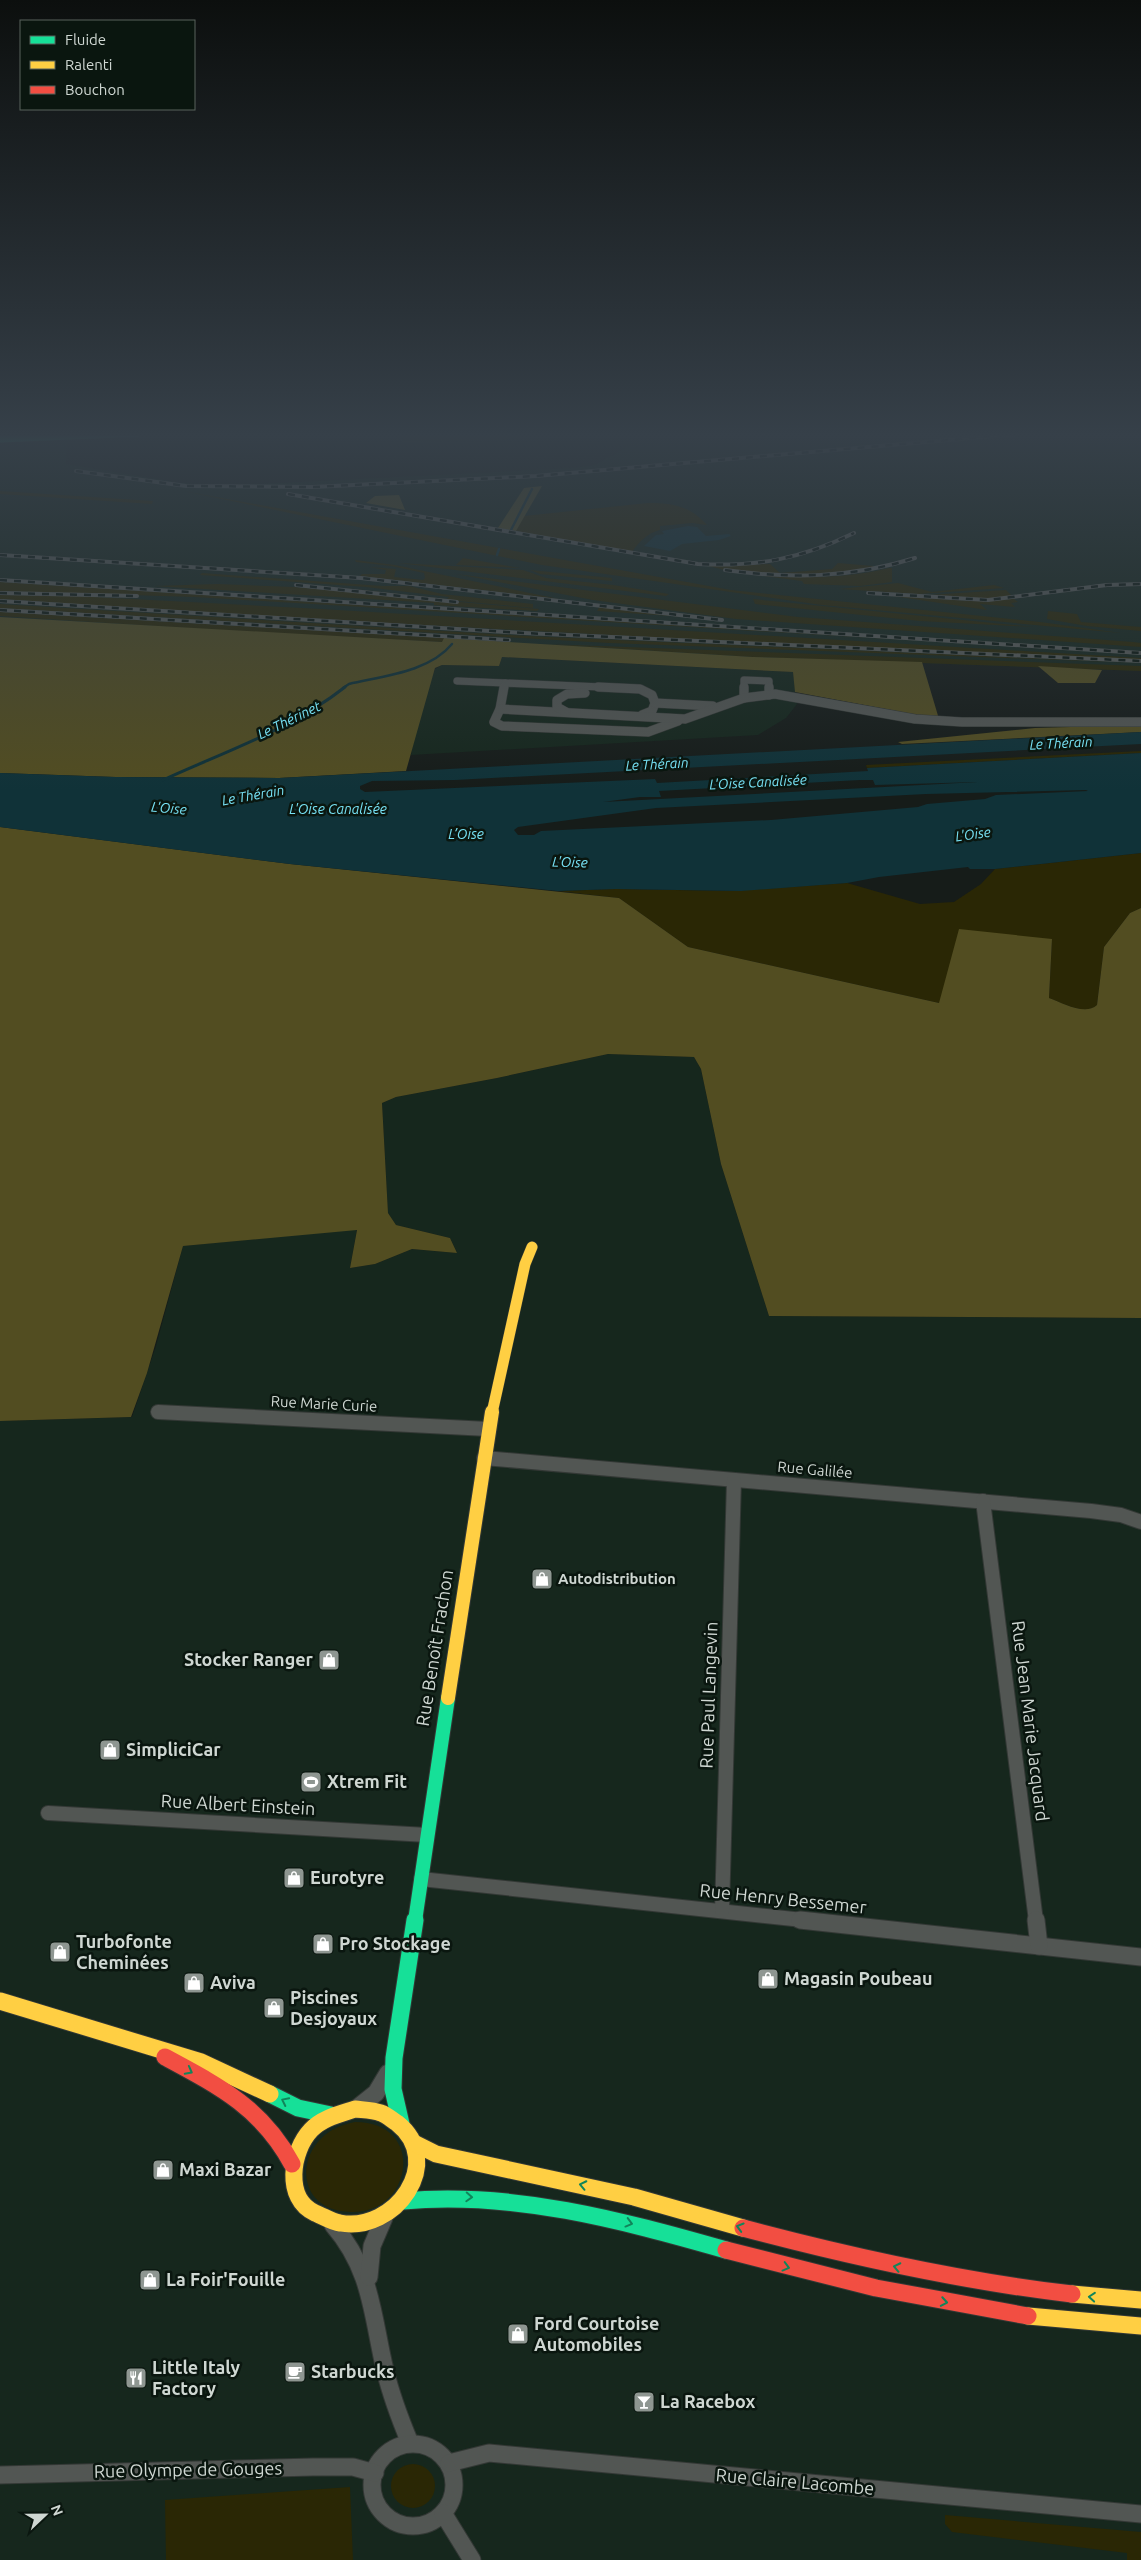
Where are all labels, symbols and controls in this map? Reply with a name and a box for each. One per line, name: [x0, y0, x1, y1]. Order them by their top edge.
legend: [20, 20, 195, 110]
text: Fluide: [65, 31, 106, 48]
text: Ralenti: [65, 56, 112, 73]
text: Bouchon: [65, 81, 125, 98]
water label: Le Thérinet: [255, 698, 324, 742]
water label: Le Thérain: [1029, 733, 1093, 753]
water label: Le Thérain: [625, 754, 689, 774]
water label: L'Oise Canalisée: [709, 771, 807, 793]
water label: Le Thérain: [220, 782, 286, 808]
water label: L'Oise: [151, 798, 187, 818]
water label: L'Oise Canalisée: [289, 801, 387, 817]
water label: L'Oise: [954, 824, 992, 844]
water label: L’Oise: [448, 826, 484, 842]
water label: L'Oise: [552, 853, 588, 871]
street label: Rue Marie Curie: [270, 1392, 378, 1415]
street label: Rue Galilée: [777, 1458, 853, 1481]
shop icon: Autodistribution: [530, 1567, 554, 1591]
street label: Rue Benoît Frachon: [412, 1568, 456, 1727]
place label: Autodistribution: [558, 1570, 676, 1587]
street label: Rue Jean Marie Jacquard: [1009, 1619, 1053, 1822]
street label: Rue Paul Langevin: [695, 1621, 721, 1769]
shop icon: Stocker Ranger: [317, 1648, 341, 1672]
place label: Stocker Ranger: [184, 1649, 314, 1669]
shop icon: SimpliciCar: [98, 1738, 122, 1762]
place label: SimpliciCar: [126, 1739, 221, 1759]
sports icon: Xtrem Fit: [299, 1770, 323, 1794]
place label: Xtrem Fit: [327, 1771, 407, 1791]
street label: Rue Albert Einstein: [160, 1790, 316, 1818]
shop icon: Eurotyre: [282, 1866, 306, 1890]
place label: Eurotyre: [310, 1867, 384, 1887]
street label: Rue Henry Bessemer: [699, 1879, 868, 1917]
place label: Turbofonte Cheminées: [76, 1931, 172, 1972]
shop icon: Pro Stockage: [311, 1932, 335, 1956]
place label: Pro Stockage: [339, 1933, 451, 1953]
shop icon: Turbofonte Cheminées: [48, 1940, 72, 1964]
shop icon: Magasin Poubeau: [756, 1967, 780, 1991]
place label: Magasin Poubeau: [784, 1968, 932, 1988]
shop icon: Aviva: [182, 1971, 206, 1995]
place label: Aviva: [210, 1972, 256, 1992]
place label: Piscines Desjoyaux: [290, 1987, 377, 2028]
shop icon: Piscines Desjoyaux: [262, 1996, 286, 2020]
one-way arrow: [184, 2065, 193, 2075]
one-way arrow: [281, 2097, 290, 2108]
shop icon: Maxi Bazar: [151, 2158, 175, 2182]
place label: Maxi Bazar: [179, 2159, 272, 2179]
one-way arrow: [578, 2181, 587, 2191]
one-way arrow: [465, 2192, 473, 2203]
one-way arrow: [625, 2217, 633, 2227]
one-way arrow: [735, 2222, 744, 2233]
one-way arrow: [781, 2261, 789, 2271]
one-way arrow: [893, 2262, 902, 2273]
shop icon: La Foir'Fouille: [138, 2268, 162, 2292]
place label: La Foir'Fouille: [166, 2269, 285, 2289]
one-way arrow: [1088, 2291, 1096, 2302]
one-way arrow: [940, 2297, 948, 2307]
place label: Ford Courtoise Automobiles: [534, 2313, 659, 2354]
shop icon: Ford Courtoise Automobiles: [506, 2322, 530, 2346]
place label: Little Italy Factory: [152, 2357, 240, 2398]
cafe icon: Starbucks: [283, 2360, 307, 2384]
place label: Starbucks: [311, 2361, 395, 2381]
restaurant icon: Little Italy Factory: [124, 2366, 148, 2390]
bar icon: La Racebox: [632, 2390, 656, 2414]
place label: La Racebox: [660, 2391, 756, 2411]
street label: Rue Olympe de Gouges: [94, 2457, 283, 2481]
street label: Rue Claire Lacombe: [715, 2464, 875, 2498]
north arrow: [20, 2490, 70, 2540]
text: N: [48, 2502, 66, 2518]

